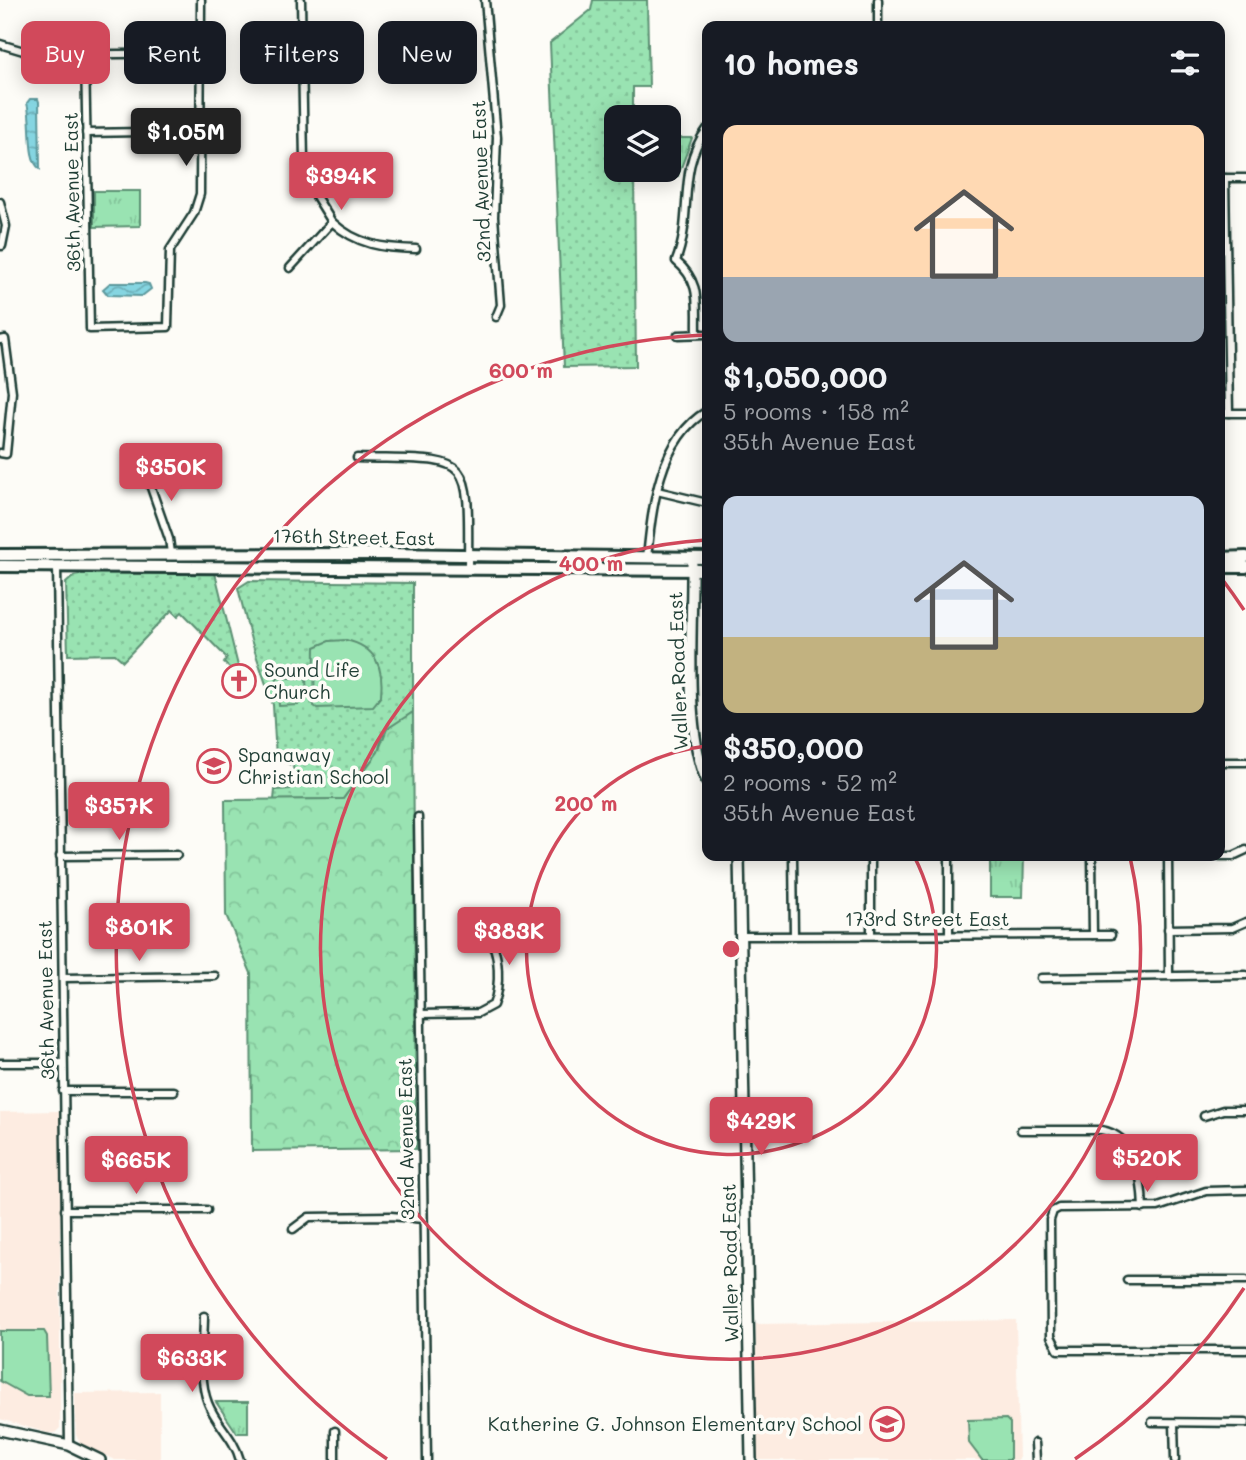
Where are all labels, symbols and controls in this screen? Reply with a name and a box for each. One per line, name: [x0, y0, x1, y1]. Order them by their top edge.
chip: Buy: [21, 21, 110, 84]
chip: Rent: [124, 21, 226, 84]
chip: Filters: [240, 21, 364, 84]
chip: New: [378, 21, 477, 84]
text: 10 homes: [723, 43, 859, 83]
icon: filters: [1166, 44, 1204, 82]
street label: 32nd Avenue East: [465, 99, 496, 263]
map controls: [604, 105, 681, 182]
button: layers: [604, 105, 681, 182]
pin: $1.05M: [129, 108, 243, 168]
street label: 36th Avenue East: [58, 112, 85, 272]
text: $1.05M: [147, 116, 225, 146]
pin: $394K: [292, 152, 390, 212]
text: $394K: [305, 160, 377, 190]
icon: home: [901, 171, 1027, 297]
text: 600 m: [489, 356, 553, 383]
text: $1,050,000: [723, 356, 887, 396]
text: 5 rooms · 158 m²: [723, 396, 909, 426]
text: 35th Avenue East: [723, 426, 916, 456]
pin: $350K: [122, 444, 220, 503]
text: $350K: [135, 451, 207, 481]
street label: 176th Street East: [273, 523, 436, 550]
icon: home: [901, 542, 1027, 668]
text: 400 m: [559, 549, 623, 576]
street label: Waller Road East: [662, 591, 693, 751]
place label: Sound Life Church: [264, 657, 360, 704]
church icon: Sound Life Church: [220, 662, 258, 700]
text: $350,000: [723, 727, 863, 767]
place label: Spanaway Christian School: [238, 742, 389, 789]
school or university icon: Spanaway Christian School: [195, 747, 233, 785]
text: 2 rooms · 52 m²: [723, 767, 897, 797]
pin: $357K: [70, 782, 168, 842]
text: 200 m: [555, 789, 617, 816]
text: $357K: [84, 790, 154, 820]
text: 35th Avenue East: [723, 797, 916, 827]
pin: $801K: [90, 904, 188, 963]
street label: 173rd Street East: [845, 906, 1009, 931]
pin: $383K: [460, 908, 558, 967]
text: $801K: [105, 911, 173, 941]
text: $383K: [473, 915, 545, 945]
street label: 36th Avenue East: [32, 920, 59, 1080]
centre of rings: [719, 937, 743, 961]
street label: 32nd Avenue East: [392, 1058, 419, 1220]
pin: $429K: [712, 1098, 810, 1157]
text: $429K: [726, 1105, 796, 1135]
pin: $520K: [1098, 1134, 1196, 1194]
pin: $665K: [87, 1136, 185, 1196]
text: $520K: [1112, 1142, 1182, 1172]
text: $665K: [101, 1144, 171, 1174]
street label: Waller Road East: [716, 1183, 743, 1343]
pin: $633K: [143, 1334, 241, 1394]
text: $633K: [157, 1342, 227, 1372]
school or university icon: Katherine G. Johnson Elementary School: [868, 1405, 906, 1443]
place label: Katherine G. Johnson Elementary School: [488, 1411, 862, 1436]

